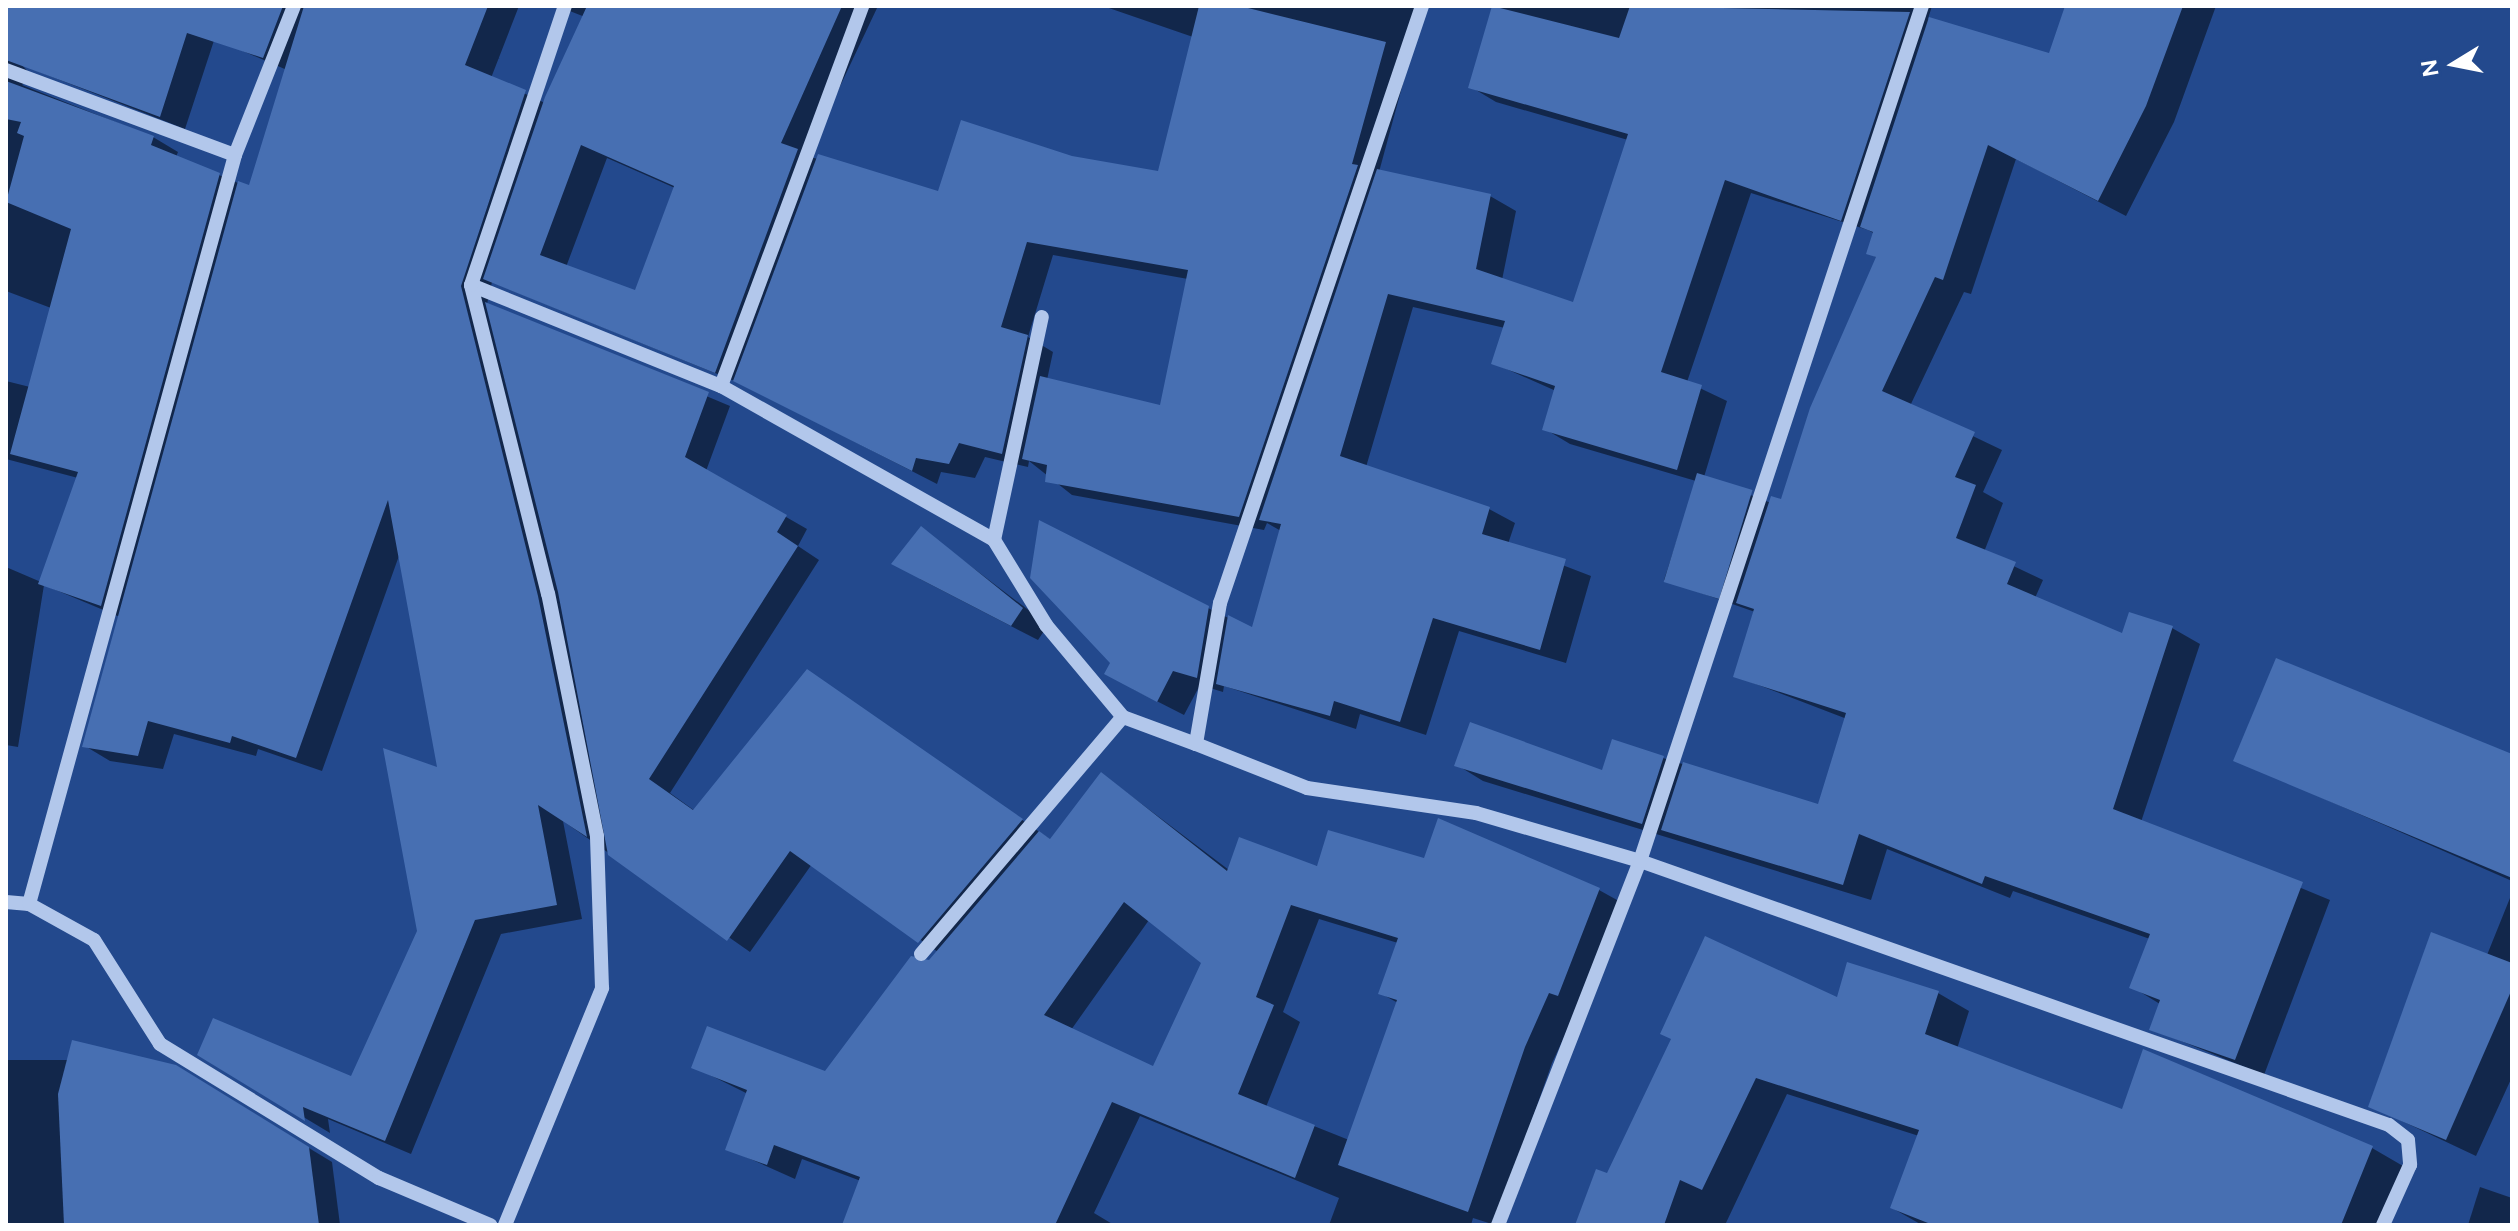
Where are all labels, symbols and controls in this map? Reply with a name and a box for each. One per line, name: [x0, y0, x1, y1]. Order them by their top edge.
north arrow: [2414, 24, 2494, 104]
text: N: [2415, 58, 2445, 79]

